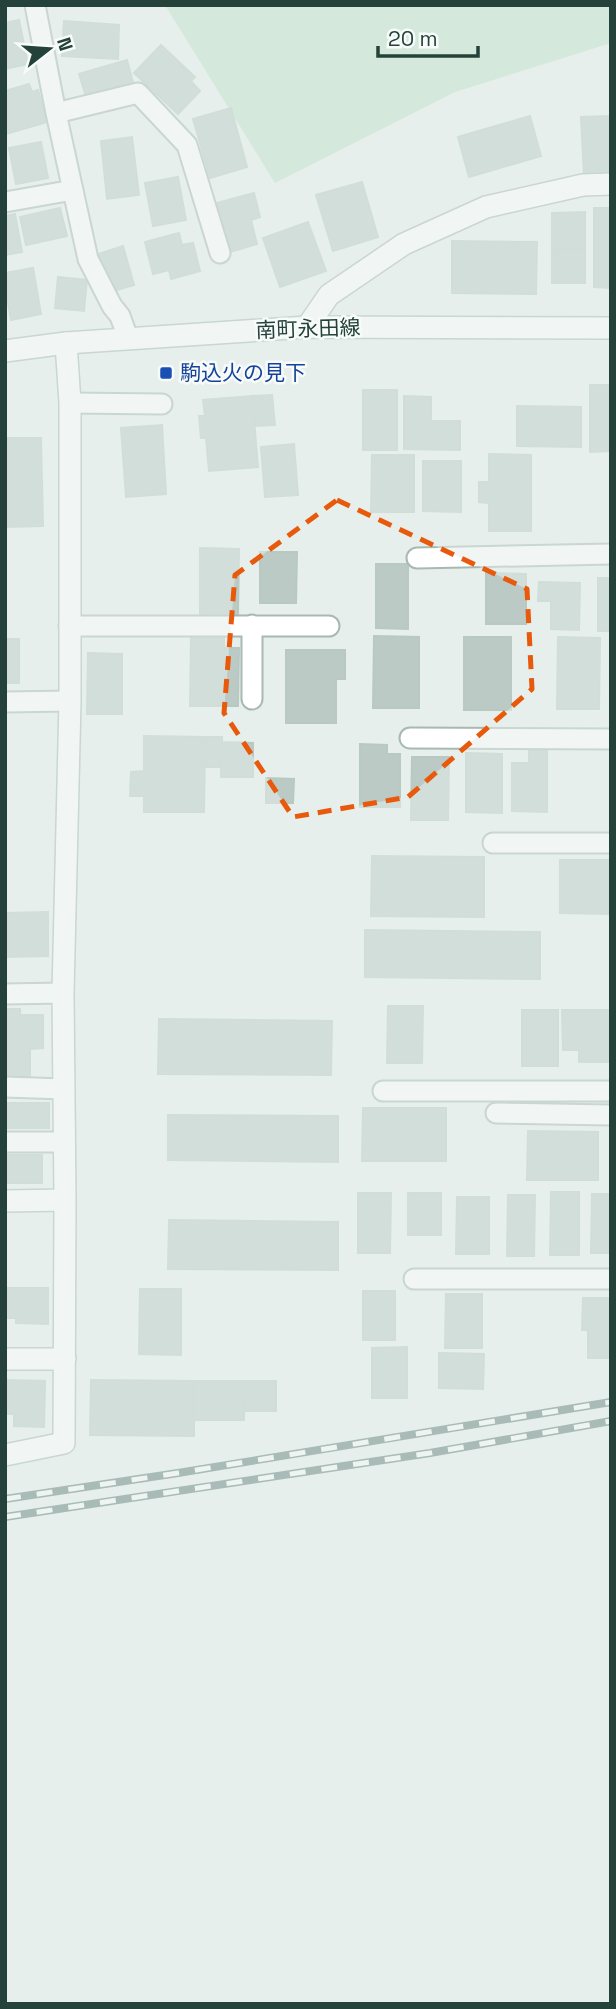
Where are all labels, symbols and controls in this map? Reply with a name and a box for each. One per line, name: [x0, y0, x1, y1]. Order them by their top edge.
north arrow: [14, 14, 84, 84]
scale bar: [378, 14, 478, 58]
text: 20 m: [388, 25, 438, 52]
text: N: [51, 34, 79, 54]
street label: 南町永田線: [255, 313, 361, 344]
place label: 駒込火の見下: [180, 359, 306, 386]
marker: 駒込火の見下: [158, 365, 174, 381]

